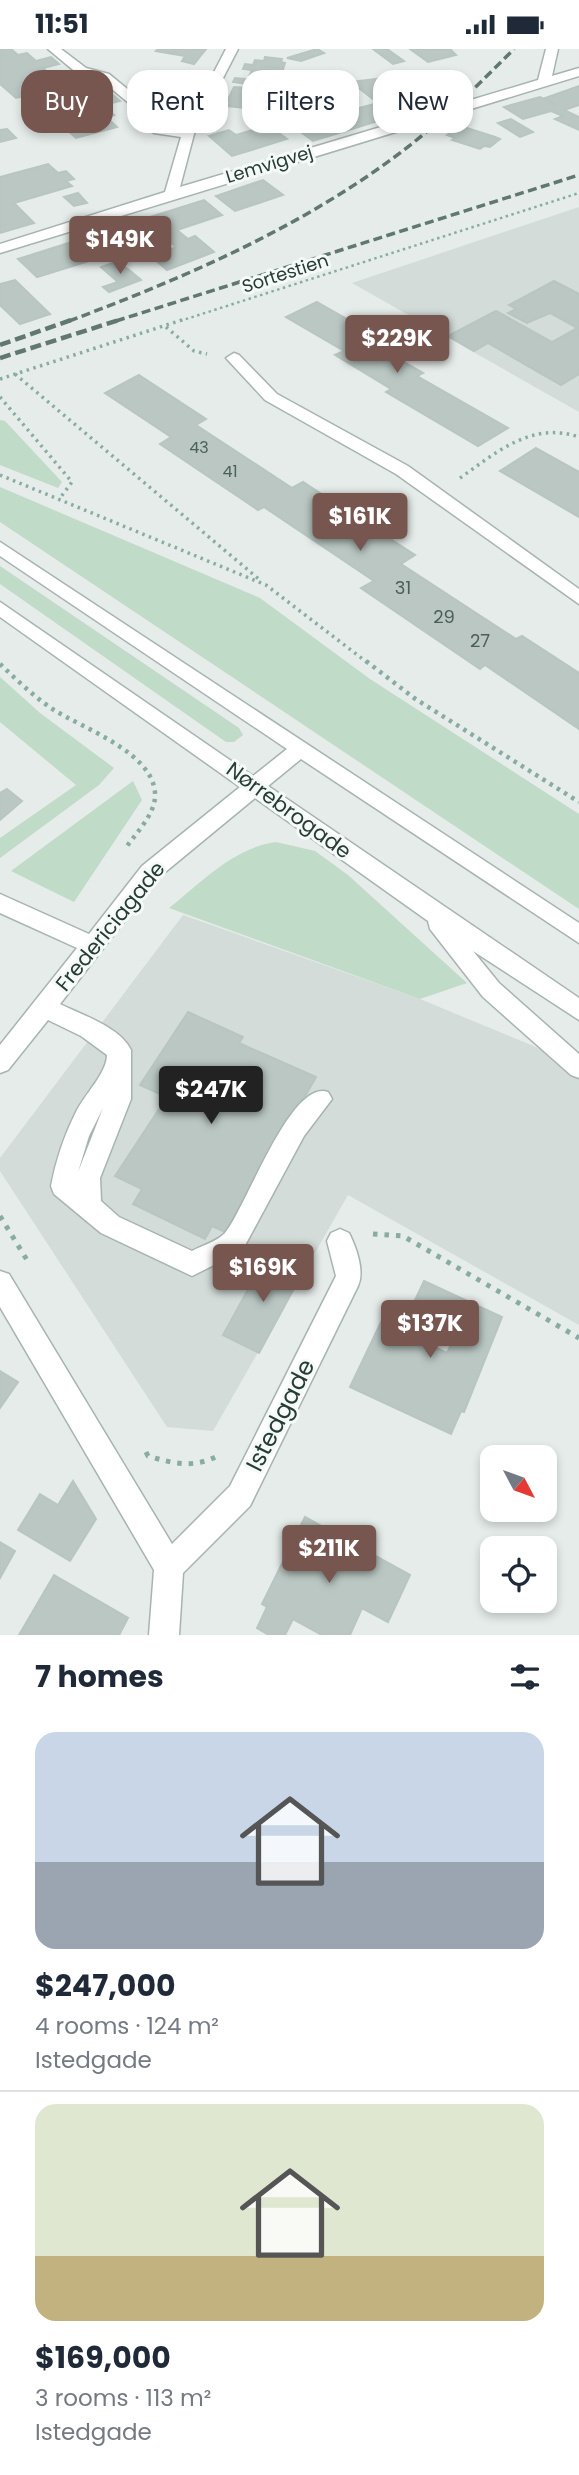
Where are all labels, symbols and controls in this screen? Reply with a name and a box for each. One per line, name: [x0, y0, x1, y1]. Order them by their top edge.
text: 11:51: [35, 6, 89, 42]
chip: Buy: [21, 70, 113, 133]
chip: Rent: [127, 70, 228, 133]
chip: Filters: [242, 70, 359, 133]
chip: New: [373, 70, 473, 133]
street label: Lemvigvej: [222, 139, 316, 189]
pin: $149K: [71, 217, 169, 276]
text: $149K: [85, 223, 155, 255]
street label: Sortestien: [239, 247, 331, 299]
pin: $229K: [348, 315, 446, 375]
text: $229K: [361, 322, 433, 354]
house number: 43: [189, 436, 209, 459]
house number: 41: [222, 460, 238, 483]
pin: $161K: [311, 493, 409, 553]
text: $161K: [328, 500, 392, 532]
house number: 31: [395, 575, 411, 600]
house number: 29: [433, 604, 455, 629]
house number: 27: [470, 628, 490, 653]
street label: Nørrebrogade: [221, 755, 357, 865]
street label: Fredericiagade: [49, 855, 171, 997]
pin: $247K: [162, 1067, 260, 1126]
text: $247K: [175, 1073, 247, 1105]
pin: $169K: [214, 1245, 312, 1304]
text: $169K: [229, 1251, 297, 1283]
pin: $137K: [381, 1301, 479, 1360]
text: $137K: [397, 1307, 463, 1339]
street label: Istedgade: [238, 1353, 322, 1477]
north arrow: [480, 1445, 556, 1523]
map controls: [480, 1445, 557, 1613]
pin: $211K: [280, 1525, 378, 1585]
text: $211K: [298, 1532, 360, 1564]
button: locate: [480, 1536, 557, 1613]
text: 7 homes: [35, 1655, 164, 1698]
icon: filters: [506, 1658, 544, 1696]
icon: home: [227, 1778, 353, 1904]
text: $247,000: [35, 1964, 176, 2007]
text: 4 rooms · 124 m²: [35, 2010, 219, 2042]
text: Istedgade: [35, 2044, 152, 2076]
icon: home: [227, 2150, 353, 2276]
text: $169,000: [35, 2336, 171, 2379]
text: 3 rooms · 113 m²: [35, 2382, 211, 2414]
text: Istedgade: [35, 2416, 152, 2448]

